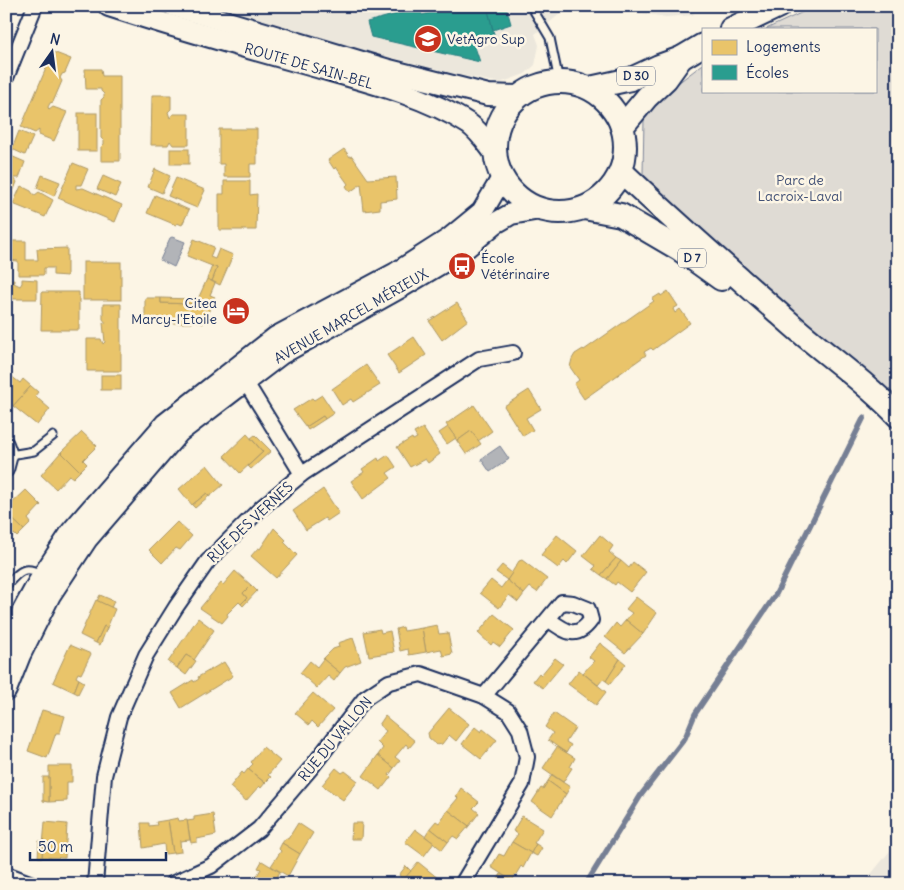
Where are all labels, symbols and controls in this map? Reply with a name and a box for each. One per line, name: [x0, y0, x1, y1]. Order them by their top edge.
school or university icon: VetAgro Sup: [413, 24, 443, 54]
north arrow: [28, 28, 78, 78]
legend: [702, 28, 876, 92]
text: N: [48, 29, 62, 49]
place label: VetAgro Sup: [447, 30, 525, 48]
text: Logements: [746, 37, 821, 56]
street label: ROUTE DE SAIN-BEL: [243, 39, 376, 93]
text: Écoles: [746, 63, 789, 82]
road number: D 30: [617, 66, 655, 85]
park label: Parc de Lacroix-Laval: [758, 171, 842, 205]
road number: D 7: [678, 248, 706, 268]
place label: École Vétérinaire: [481, 249, 550, 283]
bus stop icon: École Vétérinaire: [447, 251, 477, 281]
street label: AVENUE MARCEL MÉRIEUX: [271, 264, 431, 368]
place label: Citea Marcy-l'Etoile: [131, 294, 217, 328]
hotel icon: Citea Marcy-l'Etoile: [221, 296, 251, 326]
street label: RUE DES VERNES: [203, 478, 297, 566]
street label: RUE DU VALLON: [294, 693, 376, 785]
scale bar: [30, 830, 166, 862]
text: 50 m: [38, 837, 73, 856]

